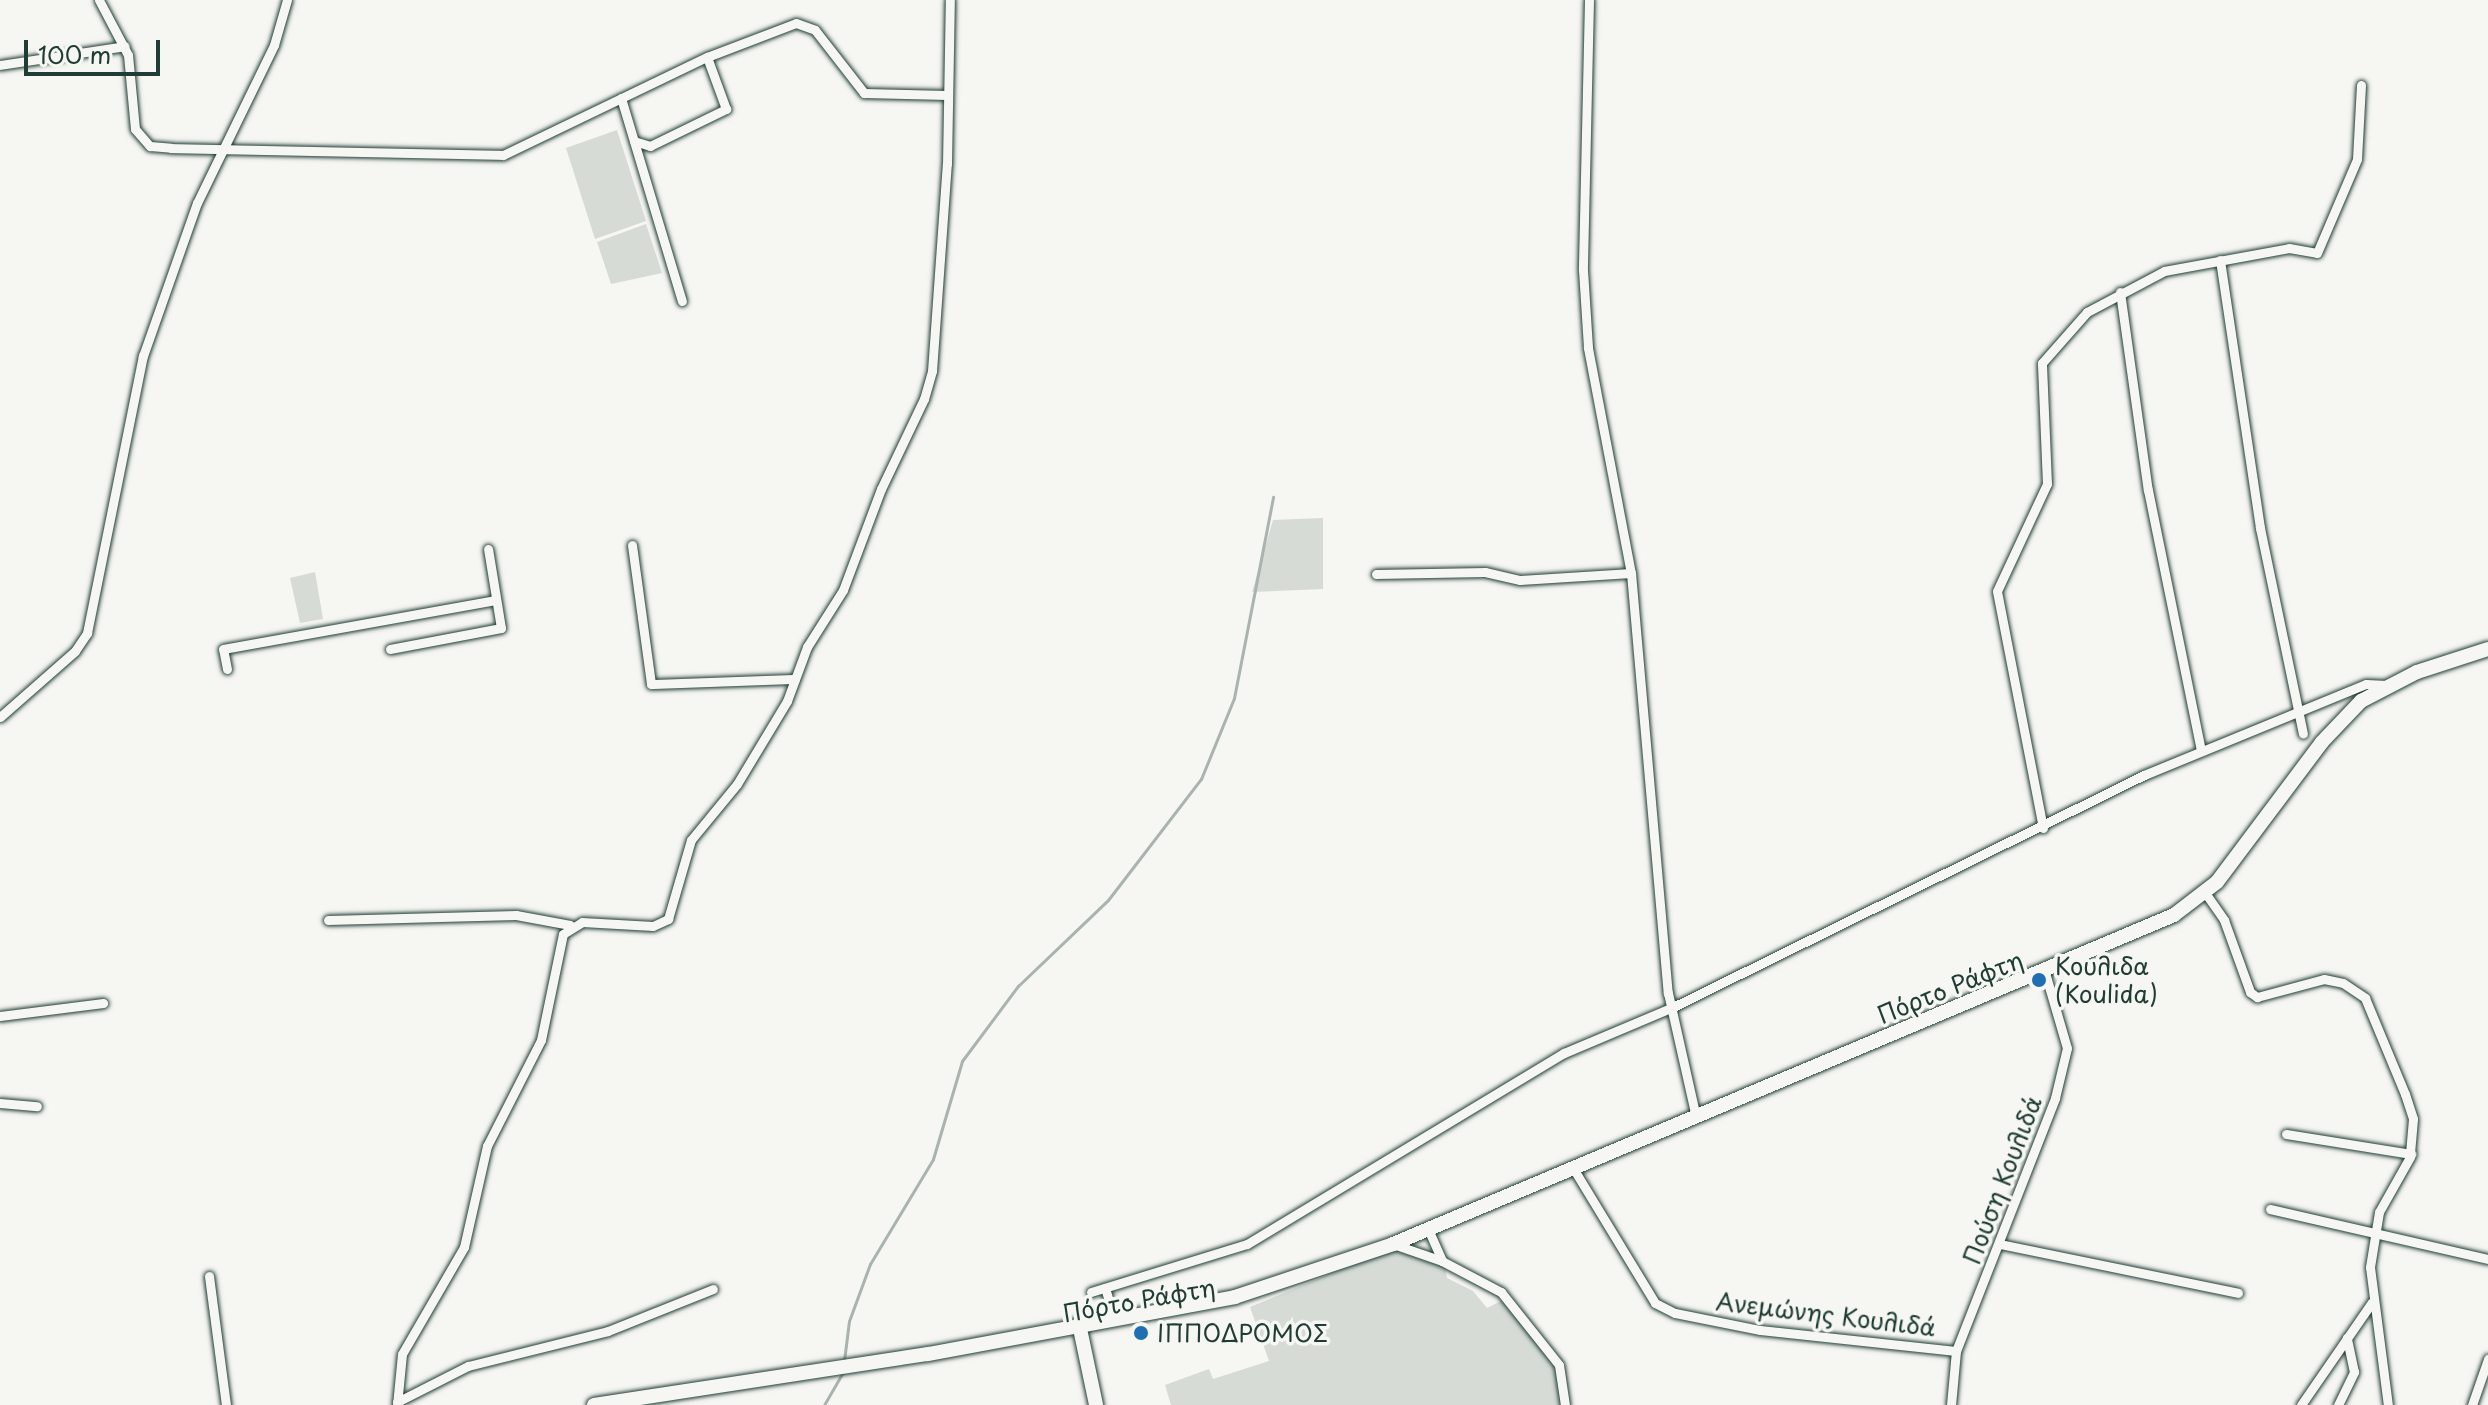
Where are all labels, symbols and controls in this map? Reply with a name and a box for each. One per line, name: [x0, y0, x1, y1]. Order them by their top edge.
scale bar: [28, 24, 164, 74]
text: 100 m: [38, 36, 111, 72]
street label: Πόρτο Ράφτη: [1873, 945, 2027, 1029]
place label: Κουλιδα (Koulida): [2055, 952, 2158, 1008]
marker: Κουλιδα (Koulida): [2030, 971, 2048, 989]
street label: Πούση Κουλιδά: [1957, 1092, 2047, 1268]
street label: Πόρτο Ράφτη: [1061, 1272, 1217, 1328]
street label: Ανεμώνης Κουλιδά: [1714, 1286, 1938, 1342]
place label: ΙΠΠΟΔΡΟΜΟΣ: [1157, 1319, 1328, 1347]
marker: ΙΠΠΟΔΡΟΜΟΣ: [1132, 1324, 1150, 1342]

